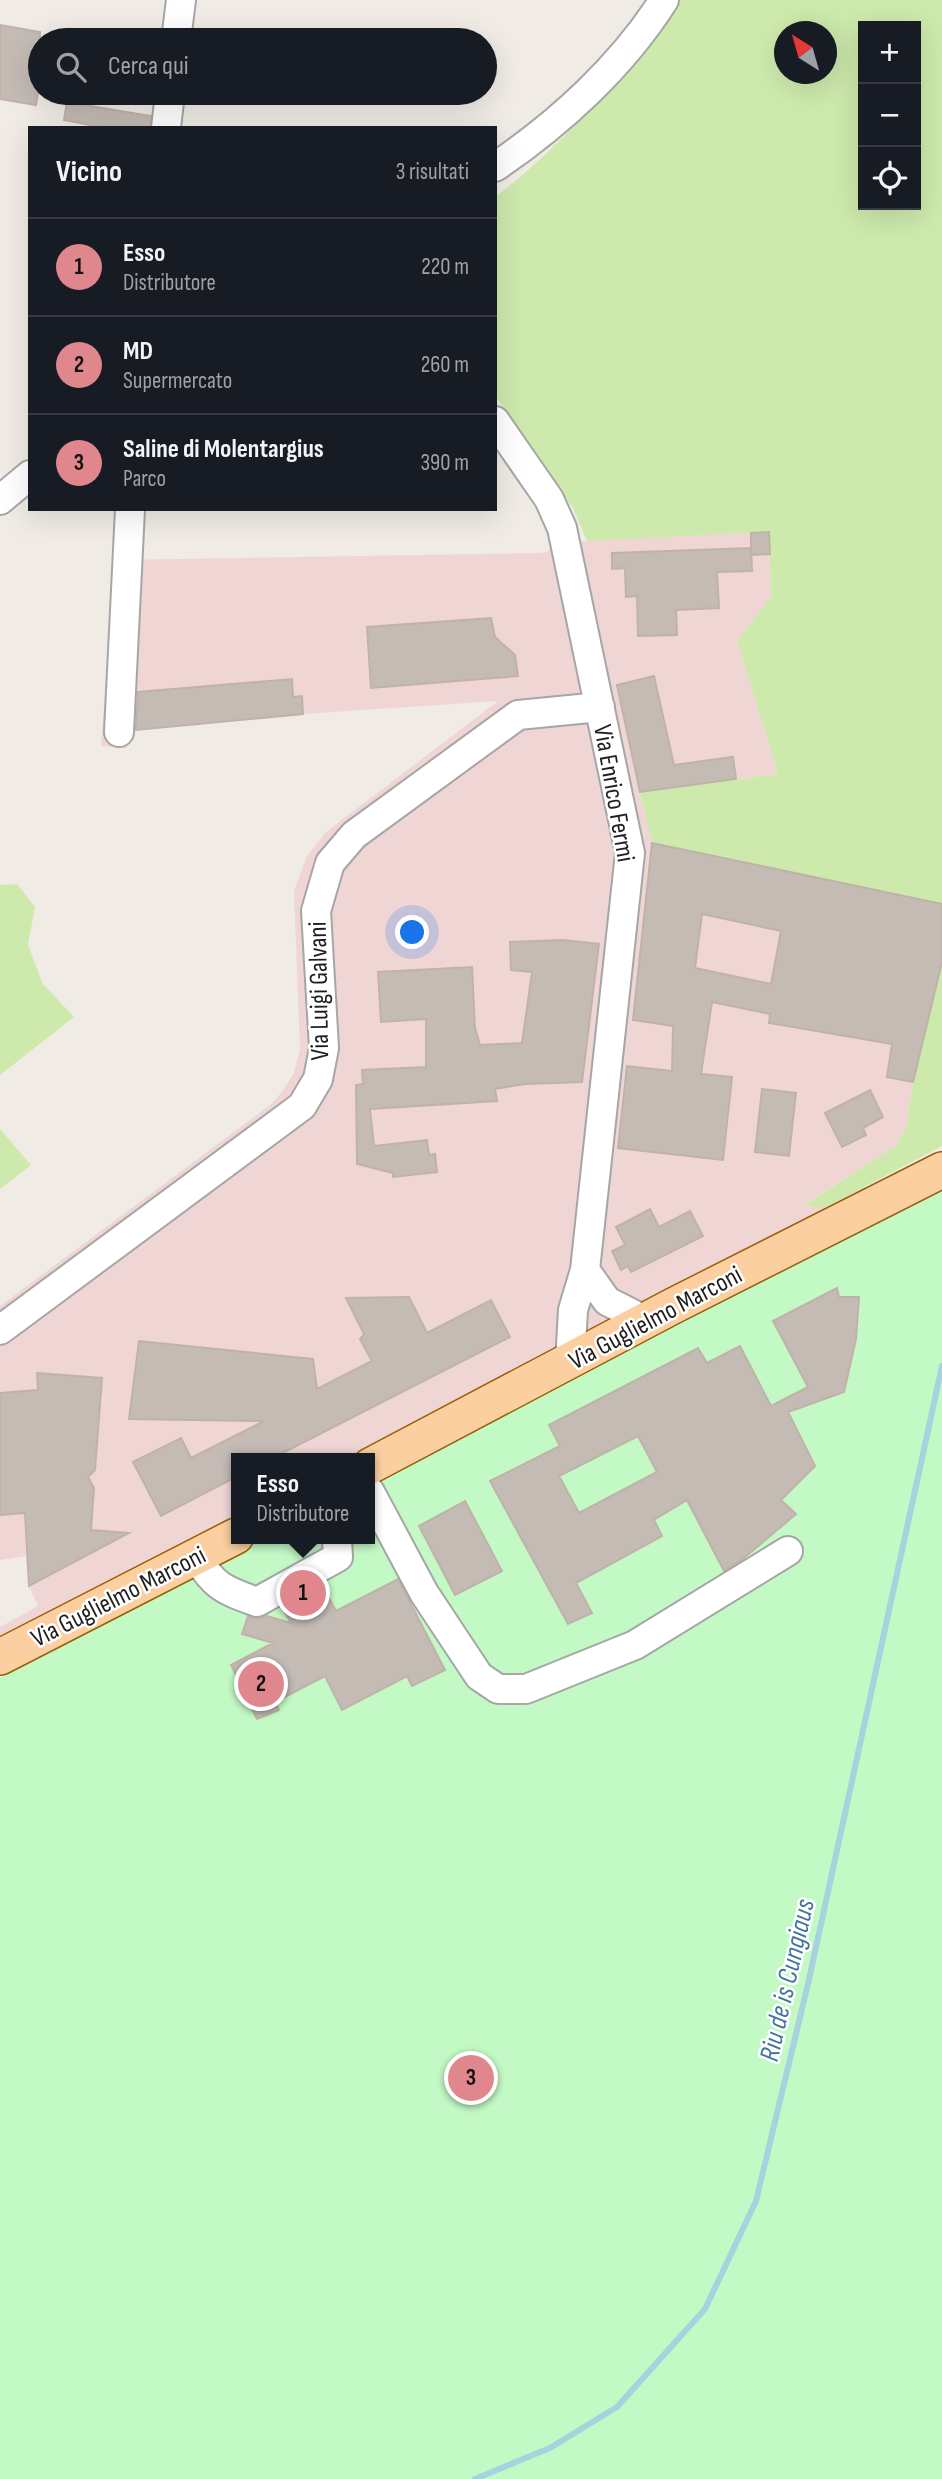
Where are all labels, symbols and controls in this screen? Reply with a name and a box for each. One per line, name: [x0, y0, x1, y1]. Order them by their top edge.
north arrow: [774, 21, 837, 84]
map controls: [858, 21, 921, 210]
button: +: [858, 21, 921, 84]
search box: [28, 28, 497, 105]
icon: search: [52, 48, 90, 86]
text: Cerca qui: [108, 51, 189, 82]
button: −: [858, 84, 921, 147]
button: locate: [858, 147, 921, 210]
text: Vicino: [56, 154, 122, 190]
text: 3 risultati: [396, 158, 469, 186]
text: Esso: [123, 238, 165, 269]
text: 1: [74, 253, 84, 281]
text: 220 m: [421, 253, 469, 281]
text: Distributore: [123, 269, 216, 297]
text: MD: [123, 336, 153, 367]
text: 2: [74, 351, 84, 379]
text: 260 m: [421, 351, 469, 379]
text: Supermercato: [123, 367, 232, 395]
text: Saline di Molentargius: [123, 434, 324, 465]
text: 3: [74, 449, 84, 477]
text: 390 m: [420, 449, 469, 477]
text: Parco: [123, 465, 166, 493]
street label: Via Enrico Fermi: [586, 722, 641, 864]
your location: [395, 915, 429, 949]
street label: Via Luigi Galvani: [303, 921, 336, 1061]
street label: Via Guglielmo Marconi: [564, 1260, 748, 1377]
popup: [231, 1453, 375, 1544]
text: Esso: [257, 1469, 299, 1500]
text: Distributore: [257, 1500, 349, 1528]
street label: Via Guglielmo Marconi: [26, 1540, 211, 1655]
pin: 1: [280, 1567, 326, 1619]
pin: 2: [238, 1658, 284, 1710]
water label: Riu de is Cungiaus: [753, 1896, 822, 2065]
pin: 3: [448, 2052, 494, 2104]

